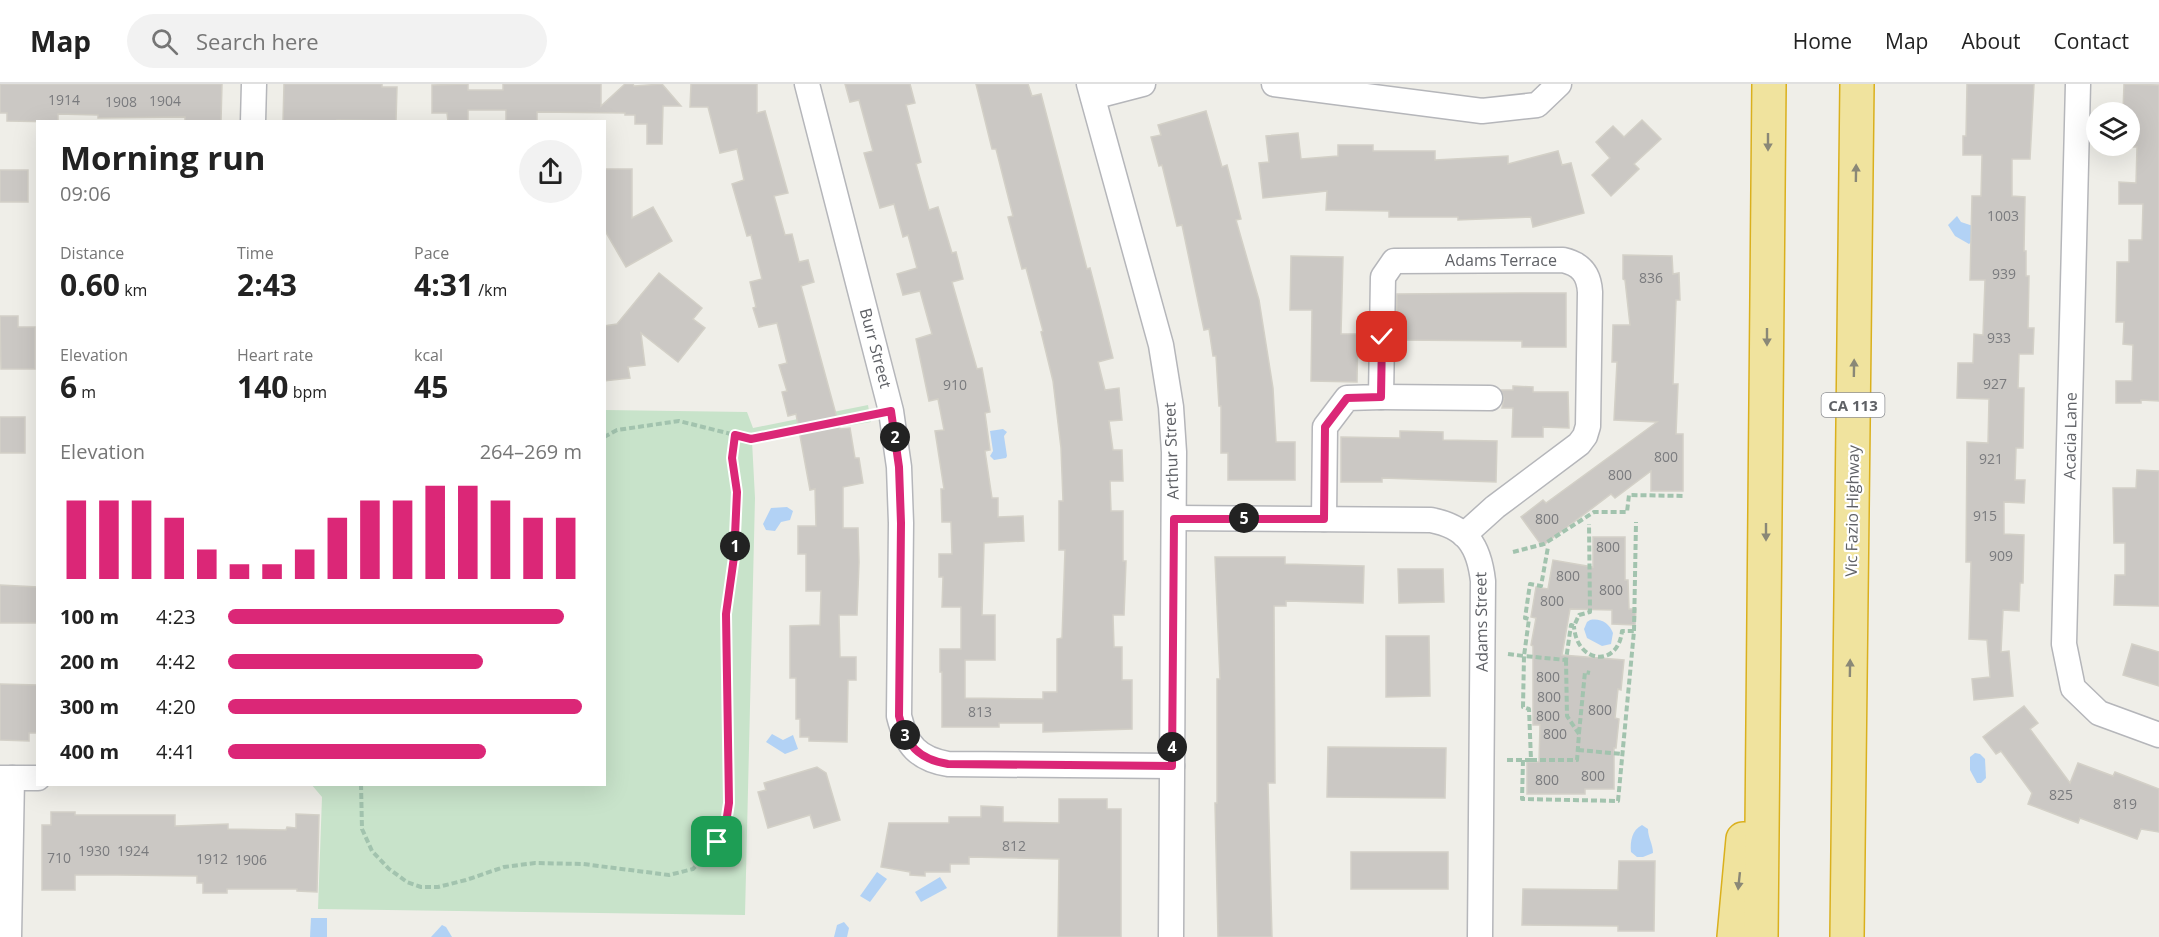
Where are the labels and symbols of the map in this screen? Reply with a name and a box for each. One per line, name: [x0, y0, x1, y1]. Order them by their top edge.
house number: 1914: [48, 90, 80, 109]
house number: 1904: [149, 91, 181, 110]
house number: 1908: [105, 92, 137, 111]
one-way arrow: [1763, 133, 1773, 152]
one-way arrow: [1851, 163, 1861, 182]
house number: 1003: [1987, 206, 2019, 225]
street label: Adams Terrace: [1445, 249, 1557, 271]
house number: 939: [1992, 264, 2016, 283]
house number: 836: [1639, 268, 1663, 287]
street label: Burr Street: [855, 306, 897, 391]
pin: [1356, 311, 1407, 362]
one-way arrow: [1762, 328, 1772, 347]
house number: 933: [1987, 328, 2011, 347]
one-way arrow: [1849, 358, 1858, 377]
house number: 927: [1983, 374, 2007, 393]
house number: 910: [943, 375, 967, 394]
street label: Acacia Lane: [2058, 392, 2082, 480]
road number: CA 113: [1822, 393, 1884, 417]
street label: Arthur Street: [1158, 402, 1184, 500]
pin: 2: [880, 422, 910, 452]
street label: Vic Fazio Highway: [1840, 444, 1864, 577]
house number: 800: [1654, 447, 1678, 466]
house number: 921: [1979, 449, 2003, 468]
house number: 800: [1608, 465, 1632, 484]
pin: 5: [1229, 503, 1259, 533]
house number: 915: [1973, 506, 1997, 525]
house number: 800: [1535, 509, 1559, 528]
one-way arrow: [1761, 523, 1771, 542]
pin: 1: [720, 531, 750, 561]
house number: 800: [1596, 537, 1620, 556]
house number: 909: [1989, 546, 2013, 565]
house number: 800: [1556, 566, 1580, 585]
street label: Adams Street: [1469, 571, 1493, 672]
house number: 800: [1599, 580, 1623, 599]
house number: 800: [1540, 591, 1564, 610]
one-way arrow: [1845, 658, 1855, 677]
house number: 800: [1536, 667, 1560, 686]
house number: 800: [1537, 687, 1561, 706]
house number: 800: [1588, 700, 1612, 719]
house number: 813: [968, 702, 992, 721]
house number: 800: [1536, 706, 1560, 725]
pin: 3: [890, 720, 920, 750]
house number: 800: [1543, 724, 1567, 743]
pin: 4: [1157, 732, 1187, 762]
house number: 800: [1581, 766, 1605, 785]
house number: 800: [1535, 770, 1559, 789]
house number: 825: [2049, 785, 2073, 804]
house number: 819: [2113, 794, 2137, 813]
pin: [691, 816, 742, 867]
house number: 812: [1002, 836, 1026, 855]
house number: 1930: [78, 841, 110, 860]
house number: 1924: [117, 841, 149, 860]
house number: 710: [47, 848, 71, 867]
house number: 1912: [196, 849, 228, 868]
house number: 1906: [235, 850, 267, 869]
one-way arrow: [1734, 871, 1744, 890]

